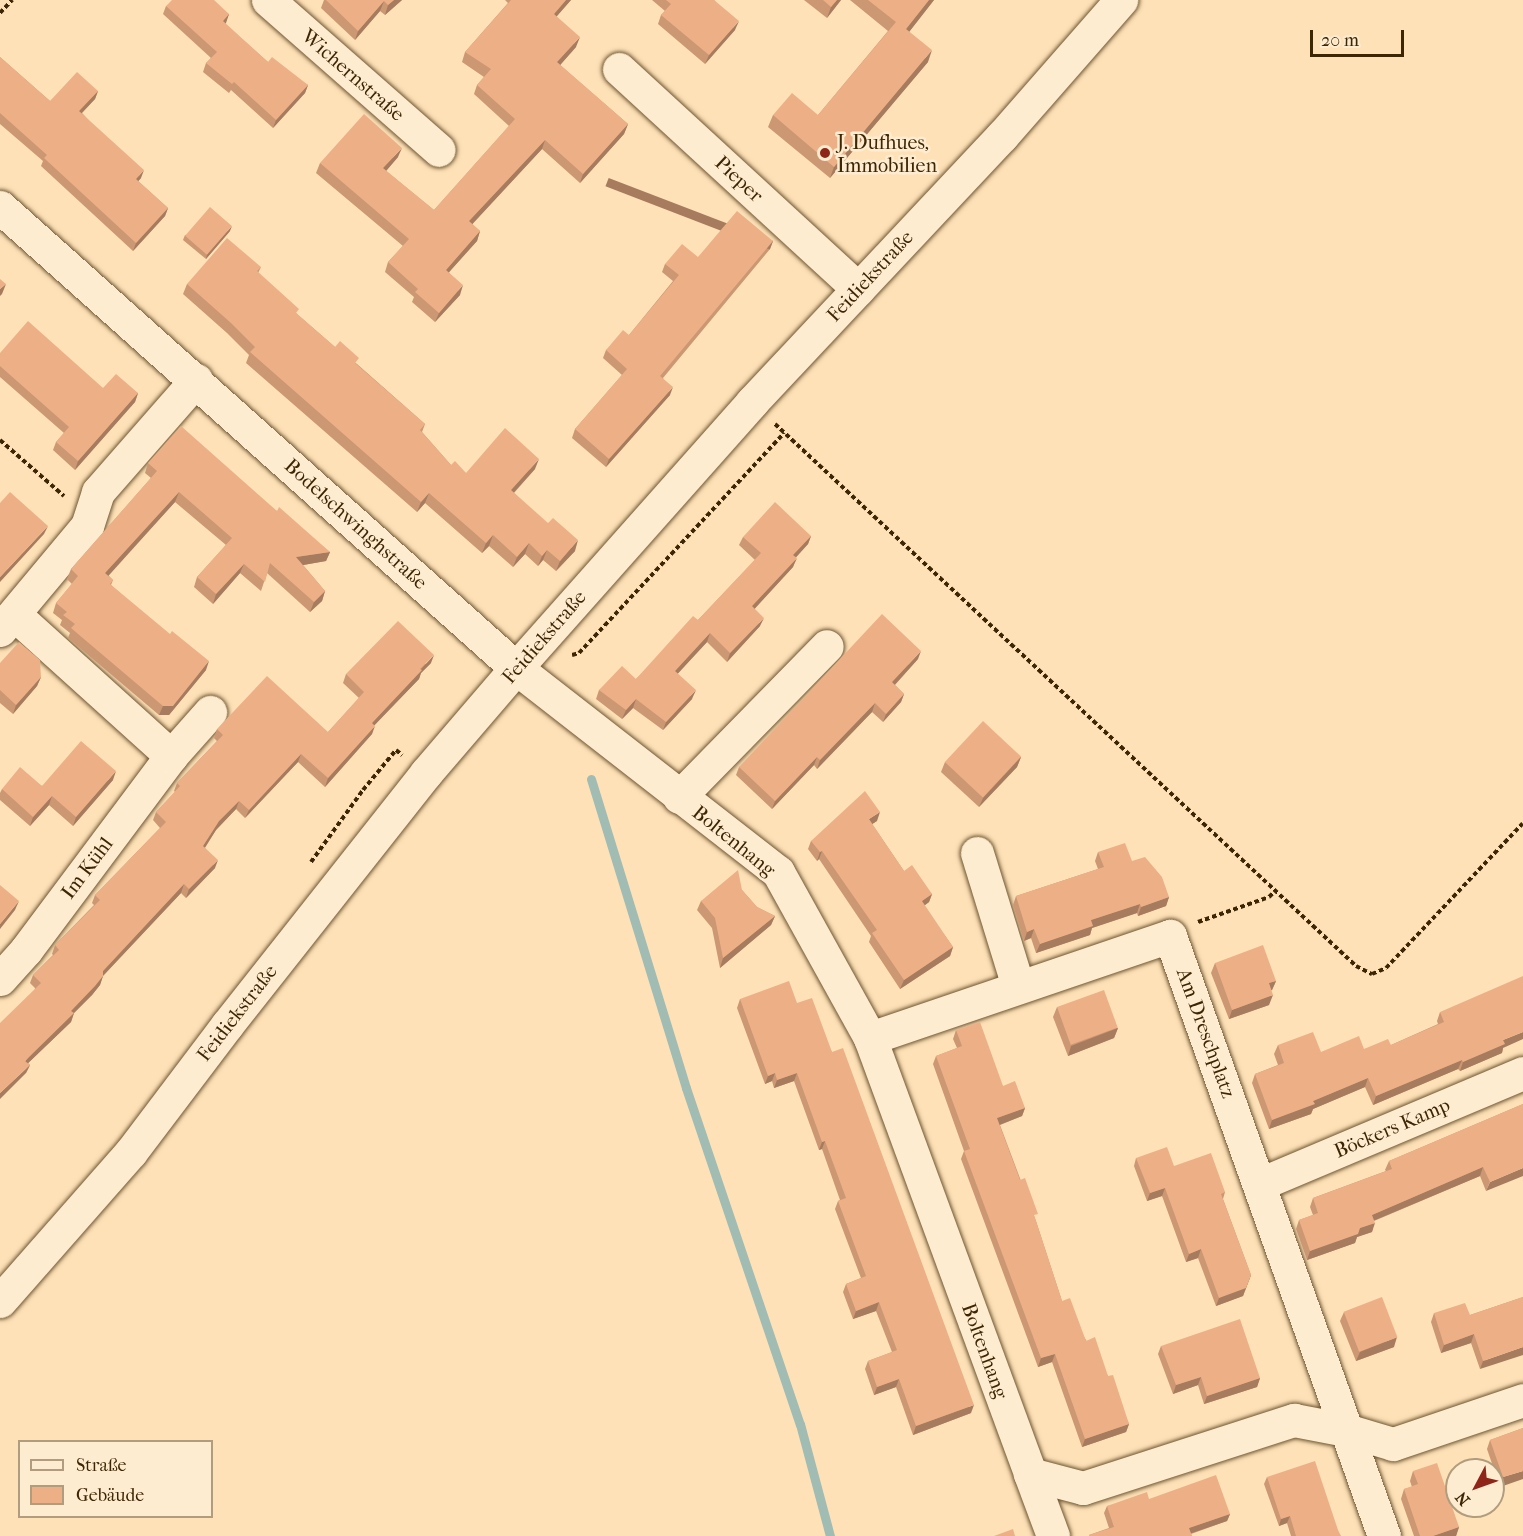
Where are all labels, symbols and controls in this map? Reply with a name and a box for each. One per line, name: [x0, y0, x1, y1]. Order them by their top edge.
scale bar: [1313, 18, 1408, 56]
street label: Wichernstraße: [297, 24, 409, 126]
text: 20 m: [1321, 30, 1359, 51]
place label: J. Dufhues, Immobilien: [837, 130, 937, 177]
marker: J. Dufhues, Immobilien: [818, 146, 832, 160]
street label: Pieper: [710, 151, 768, 207]
street label: Feidiekstraße: [822, 225, 918, 327]
street label: Bodelschwinghstraße: [280, 454, 432, 594]
street label: Feidiekstraße: [497, 585, 591, 689]
street label: Boltenhang: [688, 800, 780, 882]
street label: Im Kühl: [56, 832, 118, 904]
street label: Feidiekstraße: [192, 960, 282, 1066]
street label: Am Dreschplatz: [1171, 965, 1241, 1101]
street label: Böckers Kamp: [1330, 1093, 1454, 1163]
street label: Boltenhang: [957, 1300, 1013, 1402]
legend: [18, 1440, 213, 1518]
text: Straße: [76, 1455, 126, 1476]
north arrow: [1445, 1458, 1505, 1518]
text: Gebäude: [76, 1485, 144, 1506]
text: N: [1451, 1488, 1474, 1510]

